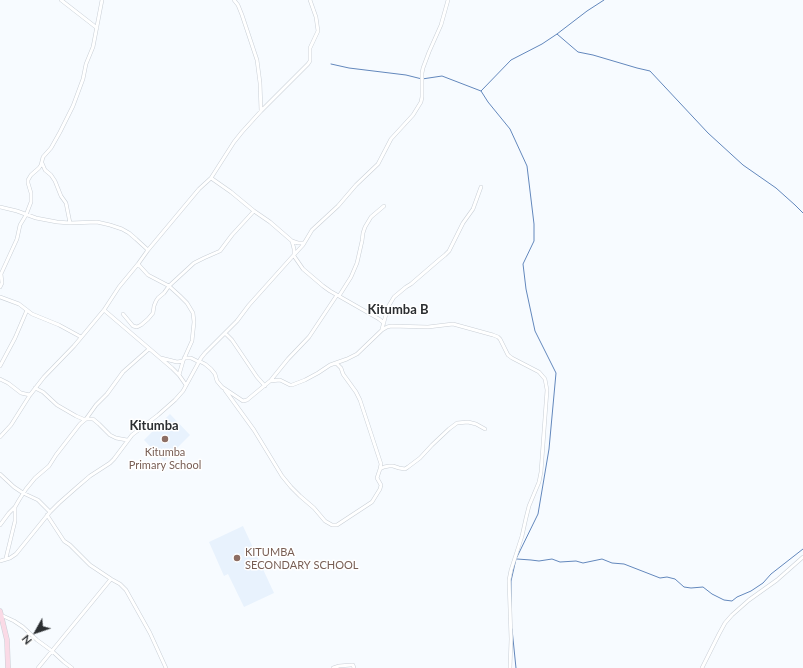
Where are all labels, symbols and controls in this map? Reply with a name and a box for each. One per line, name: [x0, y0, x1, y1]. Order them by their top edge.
district label: Kitumba B: [368, 302, 428, 318]
district label: Kitumba: [129, 418, 179, 434]
marker: Kitumba Primary School: [160, 434, 170, 444]
place label: Kitumba Primary School: [129, 445, 201, 471]
place label: KITUMBA SECONDARY SCHOOL: [245, 545, 358, 571]
marker: KITUMBA SECONDARY SCHOOL: [232, 553, 242, 563]
north arrow: [16, 612, 56, 652]
text: N: [19, 633, 34, 647]

